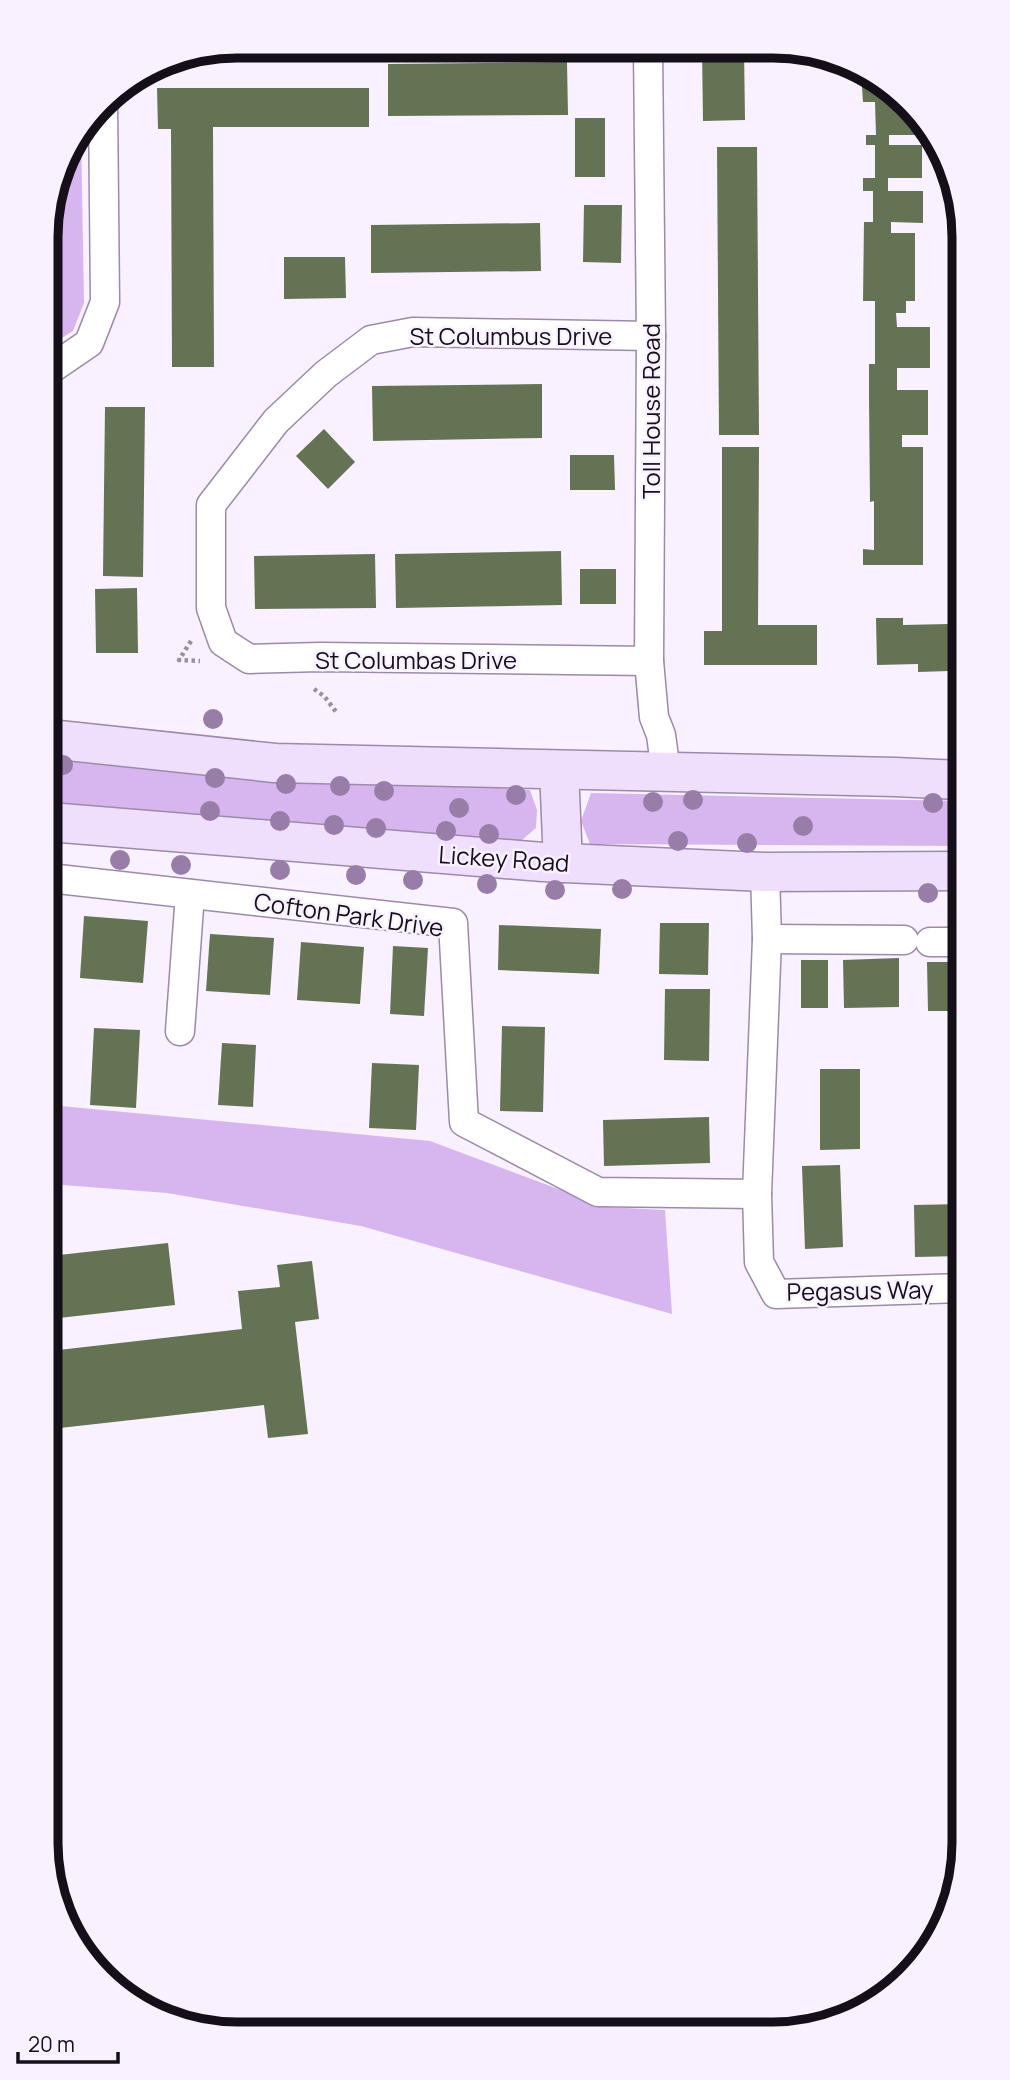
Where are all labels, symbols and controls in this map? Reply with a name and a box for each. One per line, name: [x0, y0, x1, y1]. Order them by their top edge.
street label: St Columbus Drive: [410, 319, 612, 352]
street label: Toll House Road: [634, 323, 667, 499]
street label: St Columbas Drive: [315, 643, 517, 676]
street label: Lickey Road: [438, 837, 570, 879]
street label: Cofton Park Drive: [252, 884, 446, 944]
street label: Pegasus Way: [786, 1272, 934, 1308]
scale bar: [18, 2021, 117, 2064]
text: 20 m: [28, 2030, 75, 2058]

